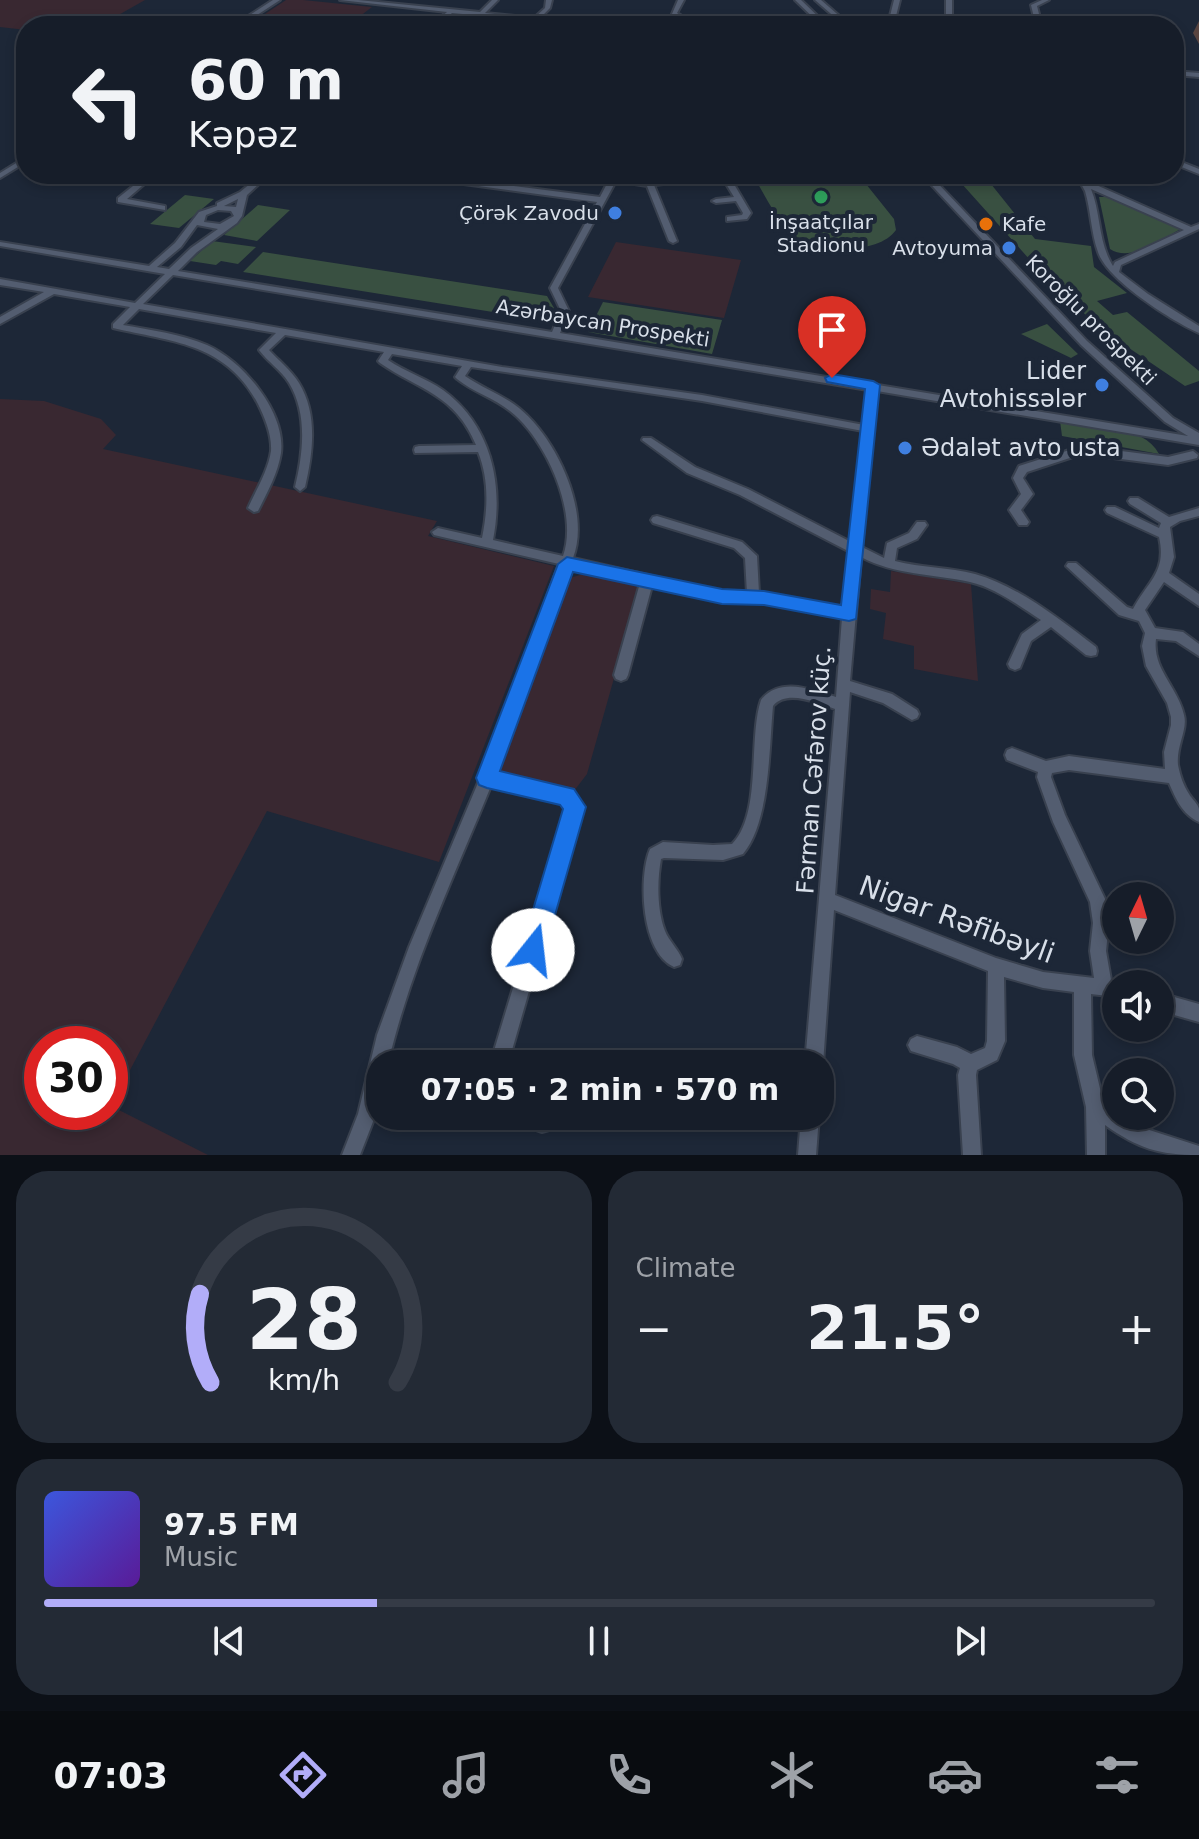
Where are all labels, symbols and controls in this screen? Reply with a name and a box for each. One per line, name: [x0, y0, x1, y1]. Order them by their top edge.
text: 60 m: [188, 47, 344, 112]
icon: left: [56, 48, 160, 152]
text: Kəpəz: [188, 114, 298, 155]
marker: İnşaatçılar Stadionu: [812, 188, 830, 206]
place label: Çörək Zavodu: [459, 201, 599, 225]
marker: Çörək Zavodu: [606, 204, 624, 222]
place label: İnşaatçılar Stadionu: [769, 210, 874, 257]
place label: Kafe: [1002, 212, 1046, 236]
marker: Kafe: [977, 215, 995, 233]
place label: Avtoyuma: [892, 236, 993, 260]
marker: Avtoyuma: [1000, 239, 1018, 257]
street label: Koroğlu prospekti: [1021, 250, 1161, 390]
street label: Azərbaycan Prospekti: [494, 294, 712, 352]
pin: [798, 296, 866, 378]
icon: arrive: [810, 308, 854, 352]
place label: Lider Avtohissələr: [940, 357, 1086, 413]
marker: Lider Avtohissələr: [1093, 376, 1111, 394]
place label: Ədalət avto usta: [921, 434, 1121, 462]
marker: Ədalət avto usta: [896, 439, 914, 457]
street label: Fərman Cəfərov küç.: [791, 645, 837, 895]
street label: Nigar Rəfibəyli: [855, 869, 1059, 970]
north arrow: [1102, 882, 1174, 954]
map controls: [1102, 882, 1174, 1130]
position arrow: [491, 908, 575, 992]
button: sound: [1102, 970, 1174, 1042]
speed limit sign: 30: [24, 1026, 128, 1130]
button: search: [1102, 1058, 1174, 1130]
text: 07:05 · 2 min · 570 m: [421, 1072, 779, 1107]
text: Climate: [636, 1253, 736, 1283]
text: 28: [246, 1272, 362, 1369]
text: 21.5°: [806, 1293, 984, 1363]
text: −: [636, 1303, 672, 1354]
text: +: [1118, 1303, 1155, 1354]
text: km/h: [268, 1363, 340, 1397]
text: 97.5 FM: [164, 1507, 299, 1542]
text: Music: [164, 1542, 238, 1572]
icon: previous: [207, 1619, 251, 1663]
icon: pause: [577, 1619, 621, 1663]
icon: next: [948, 1619, 992, 1663]
icon: directions: [275, 1747, 331, 1803]
icon: music: [438, 1747, 494, 1803]
icon: phone: [601, 1747, 657, 1803]
icon: climate: [764, 1747, 820, 1803]
icon: car: [927, 1747, 983, 1803]
icon: filters: [1089, 1747, 1145, 1803]
text: 07:03: [53, 1755, 168, 1796]

